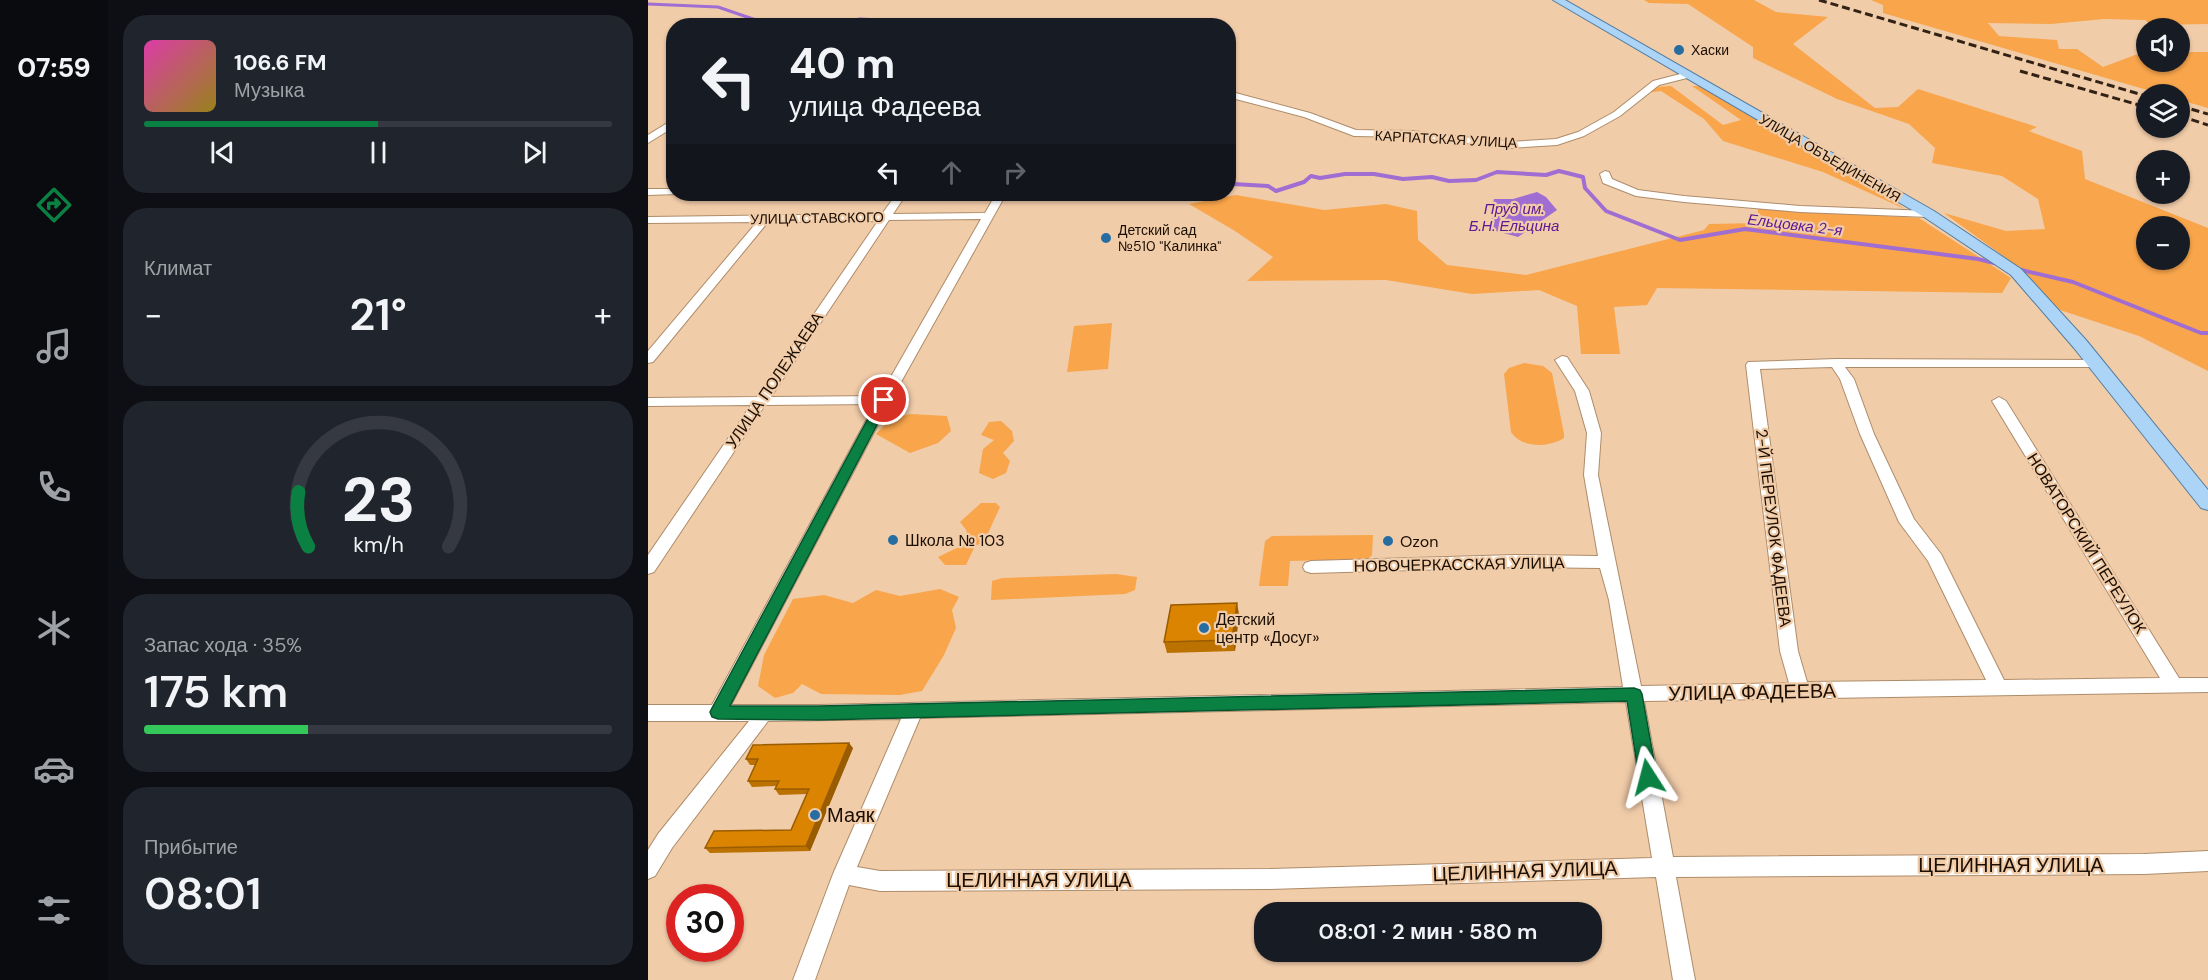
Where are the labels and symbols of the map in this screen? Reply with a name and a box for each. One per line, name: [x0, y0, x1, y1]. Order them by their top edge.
place label: Хаски: [1691, 41, 1729, 59]
marker: Хаски: [1672, 43, 1686, 57]
street label: УЛИЦА ОБЪЕДИНЕНИЯ: [1756, 110, 1904, 206]
street label: КАРПАТСКАЯ УЛИЦА: [1374, 126, 1518, 152]
water label: Пруд им. Б.Н. Ельцина: [1469, 199, 1559, 236]
street label: УЛИЦА СТАВСКОГО: [750, 208, 884, 228]
water label: Ельцовка 2-я: [1746, 209, 1844, 241]
place label: Детский сад №510 "Калинка": [1118, 221, 1221, 255]
marker: Детский сад №510 "Калинка": [1099, 231, 1113, 245]
street label: УЛИЦА ПОЛЕЖАЕВА: [721, 308, 828, 453]
pin: [858, 374, 909, 425]
street label: 2-Й ПЕРЕУЛОК ФАДЕЕВА: [1751, 428, 1796, 629]
street label: НОВАТОРСКИЙ ПЕРЕУЛОК: [2022, 449, 2151, 638]
place label: Школа № 103: [905, 530, 1005, 551]
place label: Ozon: [1400, 531, 1438, 552]
marker: Школа № 103: [886, 533, 900, 547]
marker: Ozon: [1381, 534, 1395, 548]
street label: НОВОЧЕРКАССКАЯ УЛИЦА: [1353, 552, 1565, 577]
place label: Детский центр «Досуг»: [1216, 609, 1319, 648]
marker: Детский центр «Досуг»: [1197, 621, 1211, 635]
street label: УЛИЦА ФАДЕЕВА: [1668, 678, 1837, 706]
position arrow: [1616, 745, 1680, 809]
place label: Маяк: [827, 802, 875, 828]
marker: Маяк: [808, 808, 822, 822]
street label: ЦЕЛИННАЯ УЛИЦА: [1918, 852, 2104, 878]
street label: ЦЕЛИННАЯ УЛИЦА: [1432, 855, 1619, 887]
street label: ЦЕЛИННАЯ УЛИЦА: [946, 867, 1132, 893]
speed limit sign: 30: [666, 884, 744, 962]

